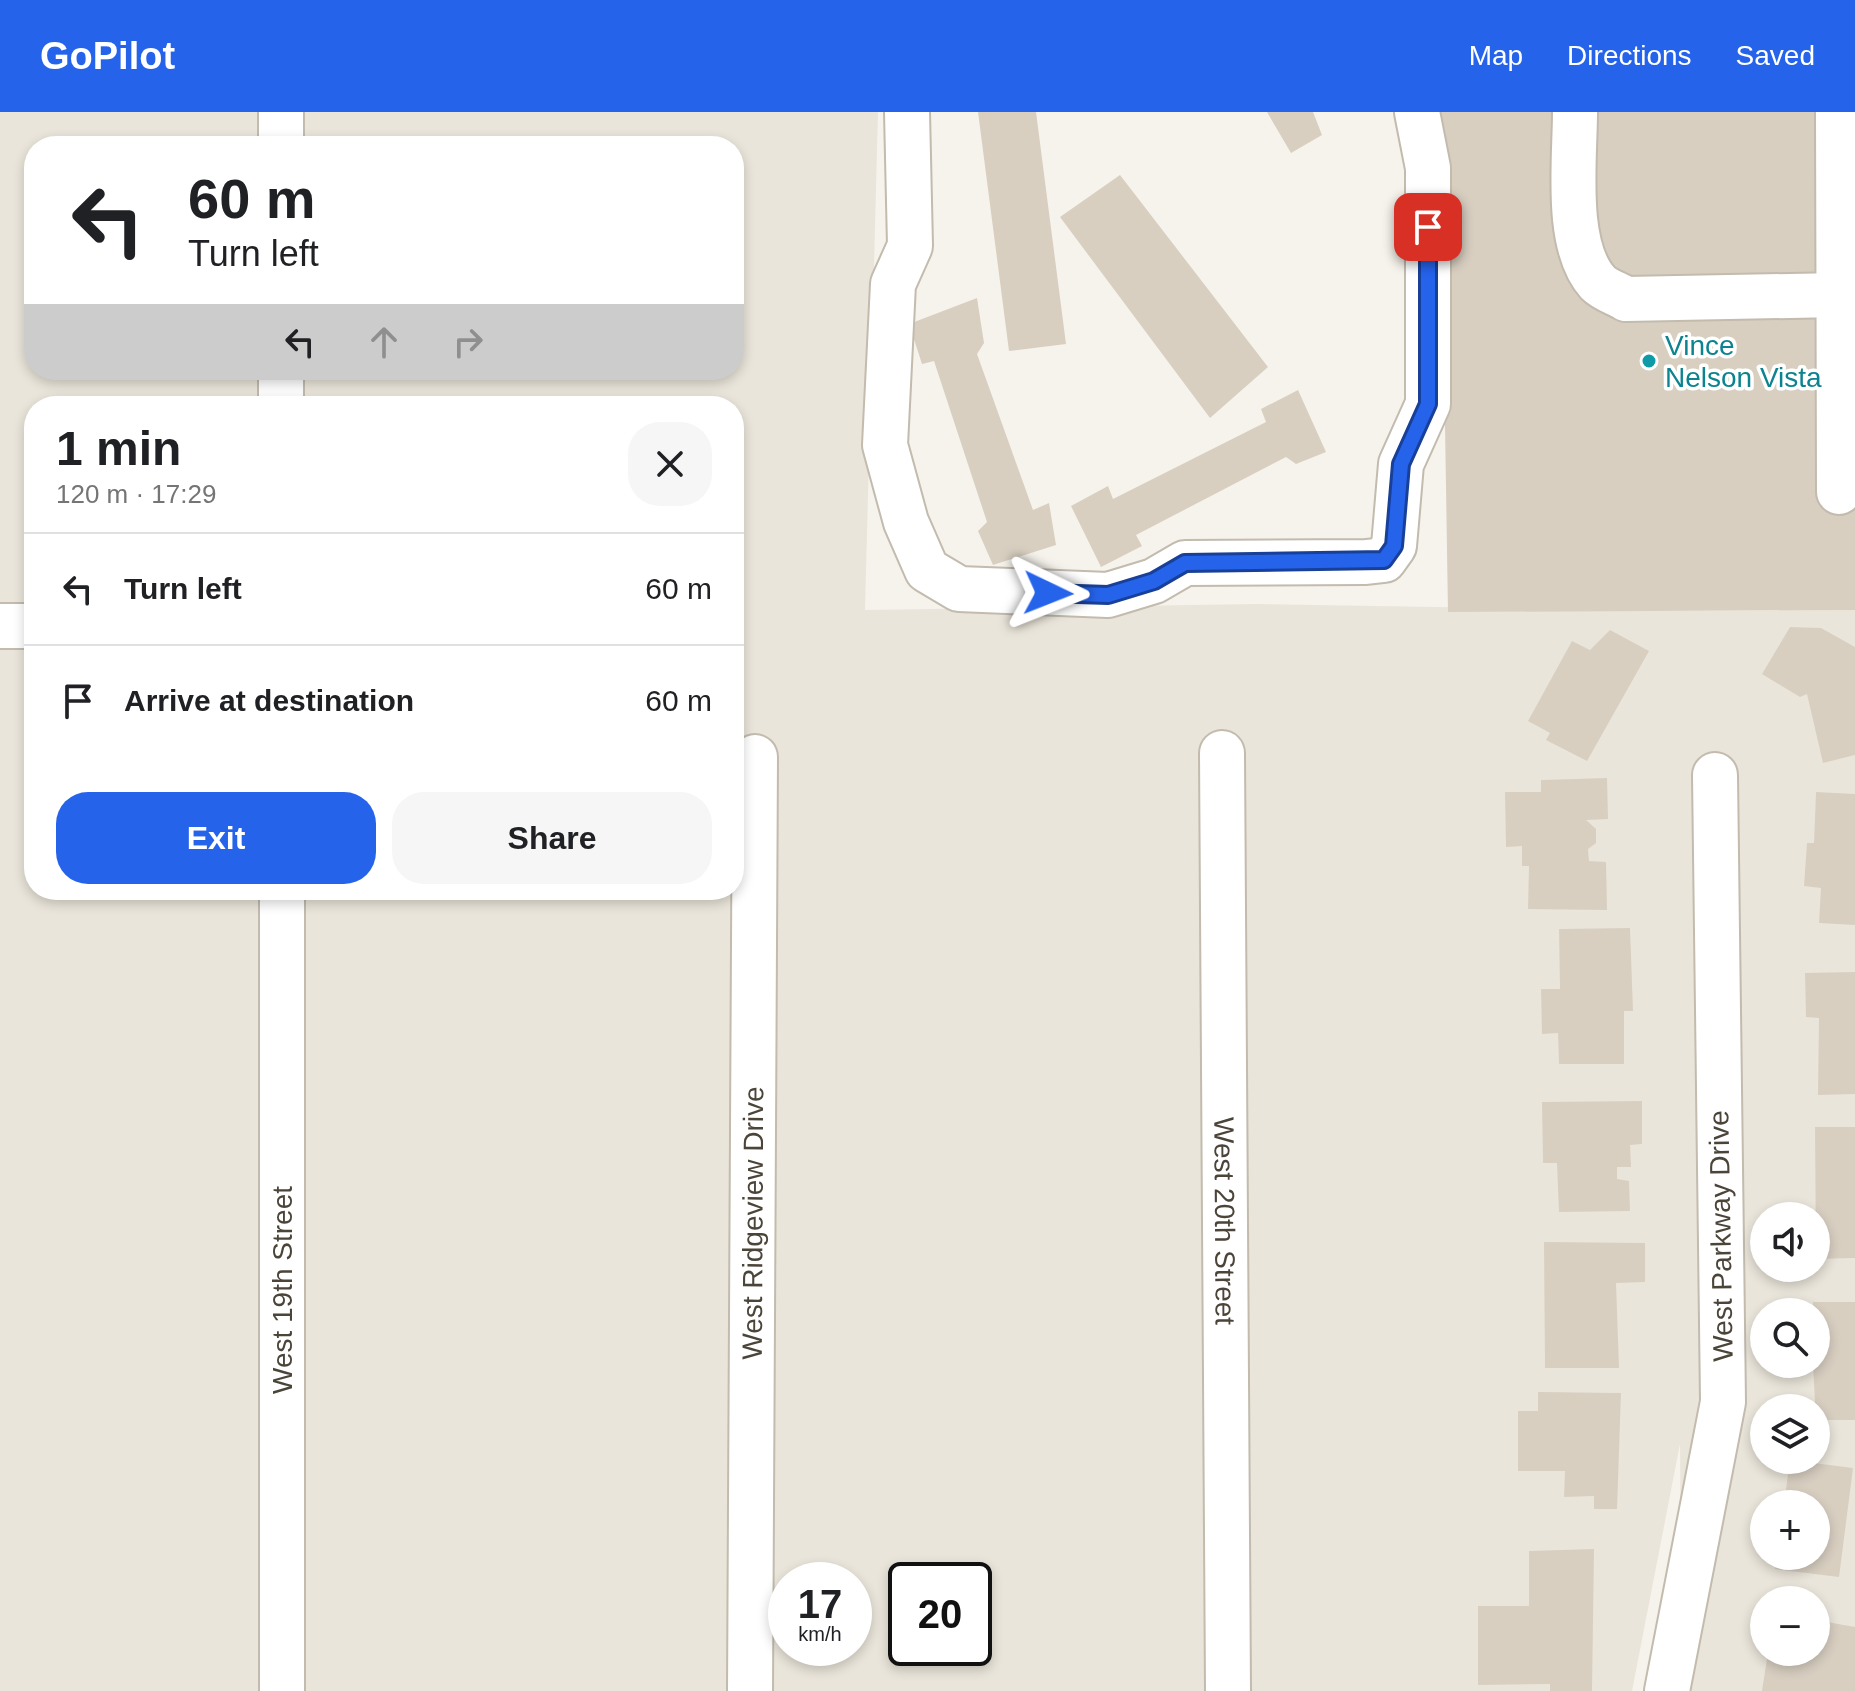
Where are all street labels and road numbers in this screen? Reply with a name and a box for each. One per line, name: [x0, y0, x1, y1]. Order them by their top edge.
street label: West Ridgeview Drive: [736, 1086, 769, 1360]
street label: West Parkway Drive: [1703, 1110, 1739, 1362]
street label: West 20th Street: [1209, 1117, 1241, 1325]
street label: West 19th Street: [267, 1186, 298, 1394]

